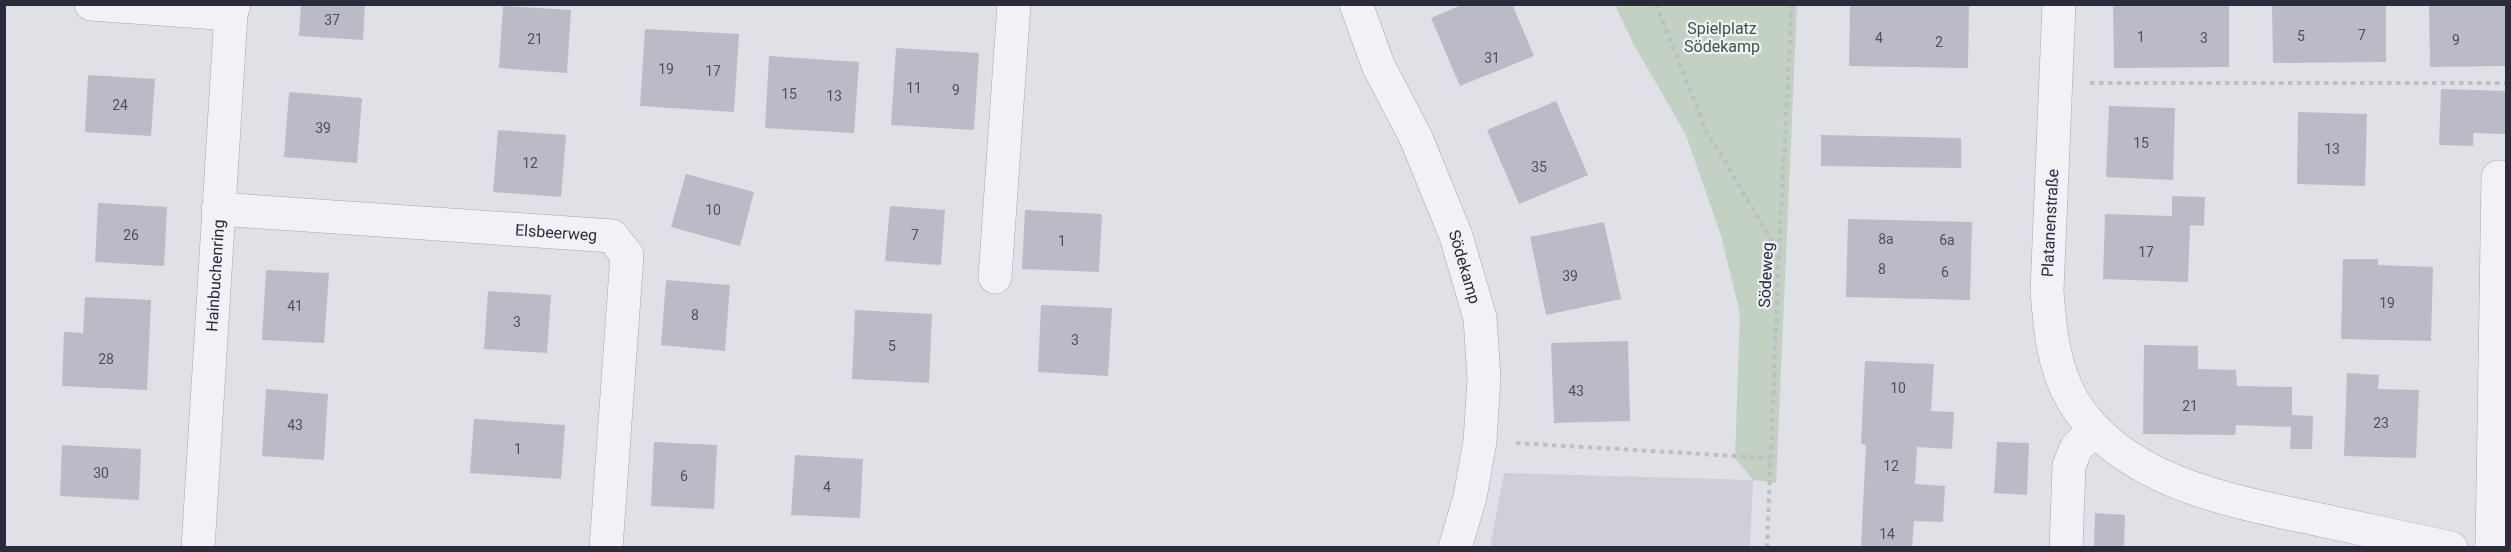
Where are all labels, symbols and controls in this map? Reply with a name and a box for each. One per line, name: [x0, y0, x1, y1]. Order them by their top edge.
house number: 37: [324, 12, 340, 28]
park label: Spielplatz Södekamp: [1684, 19, 1760, 56]
house number: 7: [2358, 27, 2366, 43]
house number: 5: [2297, 28, 2305, 44]
house number: 1: [2137, 29, 2145, 45]
house number: 4: [1875, 30, 1883, 46]
house number: 3: [2200, 30, 2208, 46]
house number: 21: [527, 31, 543, 47]
house number: 9: [2452, 32, 2460, 48]
house number: 2: [1935, 34, 1943, 50]
house number: 31: [1484, 50, 1500, 66]
house number: 19: [658, 61, 674, 77]
house number: 17: [705, 63, 721, 79]
house number: 11: [906, 80, 922, 96]
house number: 9: [952, 82, 960, 98]
house number: 15: [781, 86, 797, 102]
house number: 13: [826, 88, 842, 104]
house number: 24: [112, 97, 128, 113]
house number: 39: [315, 120, 331, 136]
house number: 15: [2133, 135, 2149, 151]
house number: 13: [2324, 141, 2340, 157]
house number: 12: [522, 155, 538, 171]
house number: 35: [1531, 159, 1547, 175]
street label: Platanenstraße: [2038, 169, 2062, 277]
house number: 10: [705, 202, 721, 218]
street label: Hainbuchenring: [202, 219, 228, 332]
street label: Elsbeerweg: [515, 220, 598, 244]
house number: 26: [123, 227, 139, 243]
house number: 7: [911, 227, 919, 243]
street label: Södekamp: [1445, 227, 1485, 306]
house number: 8a: [1878, 231, 1894, 247]
house number: 6a: [1939, 232, 1955, 248]
house number: 1: [1058, 233, 1066, 249]
street label: Södeweg: [1755, 242, 1777, 308]
house number: 17: [2138, 244, 2154, 260]
house number: 8: [1878, 261, 1886, 277]
house number: 6: [1941, 264, 1949, 280]
house number: 39: [1562, 268, 1578, 284]
house number: 19: [2379, 295, 2395, 311]
house number: 41: [287, 298, 303, 314]
house number: 8: [691, 307, 699, 323]
house number: 3: [513, 314, 521, 330]
house number: 3: [1071, 332, 1079, 348]
house number: 5: [888, 338, 896, 354]
house number: 28: [98, 351, 114, 367]
house number: 10: [1890, 380, 1906, 396]
house number: 43: [1568, 383, 1584, 399]
house number: 21: [2182, 398, 2198, 414]
house number: 23: [2373, 415, 2389, 431]
house number: 43: [287, 417, 303, 433]
house number: 1: [514, 441, 522, 457]
house number: 12: [1883, 458, 1899, 474]
house number: 30: [93, 465, 109, 481]
house number: 6: [680, 468, 688, 484]
house number: 4: [823, 479, 831, 495]
house number: 14: [1879, 526, 1895, 542]

